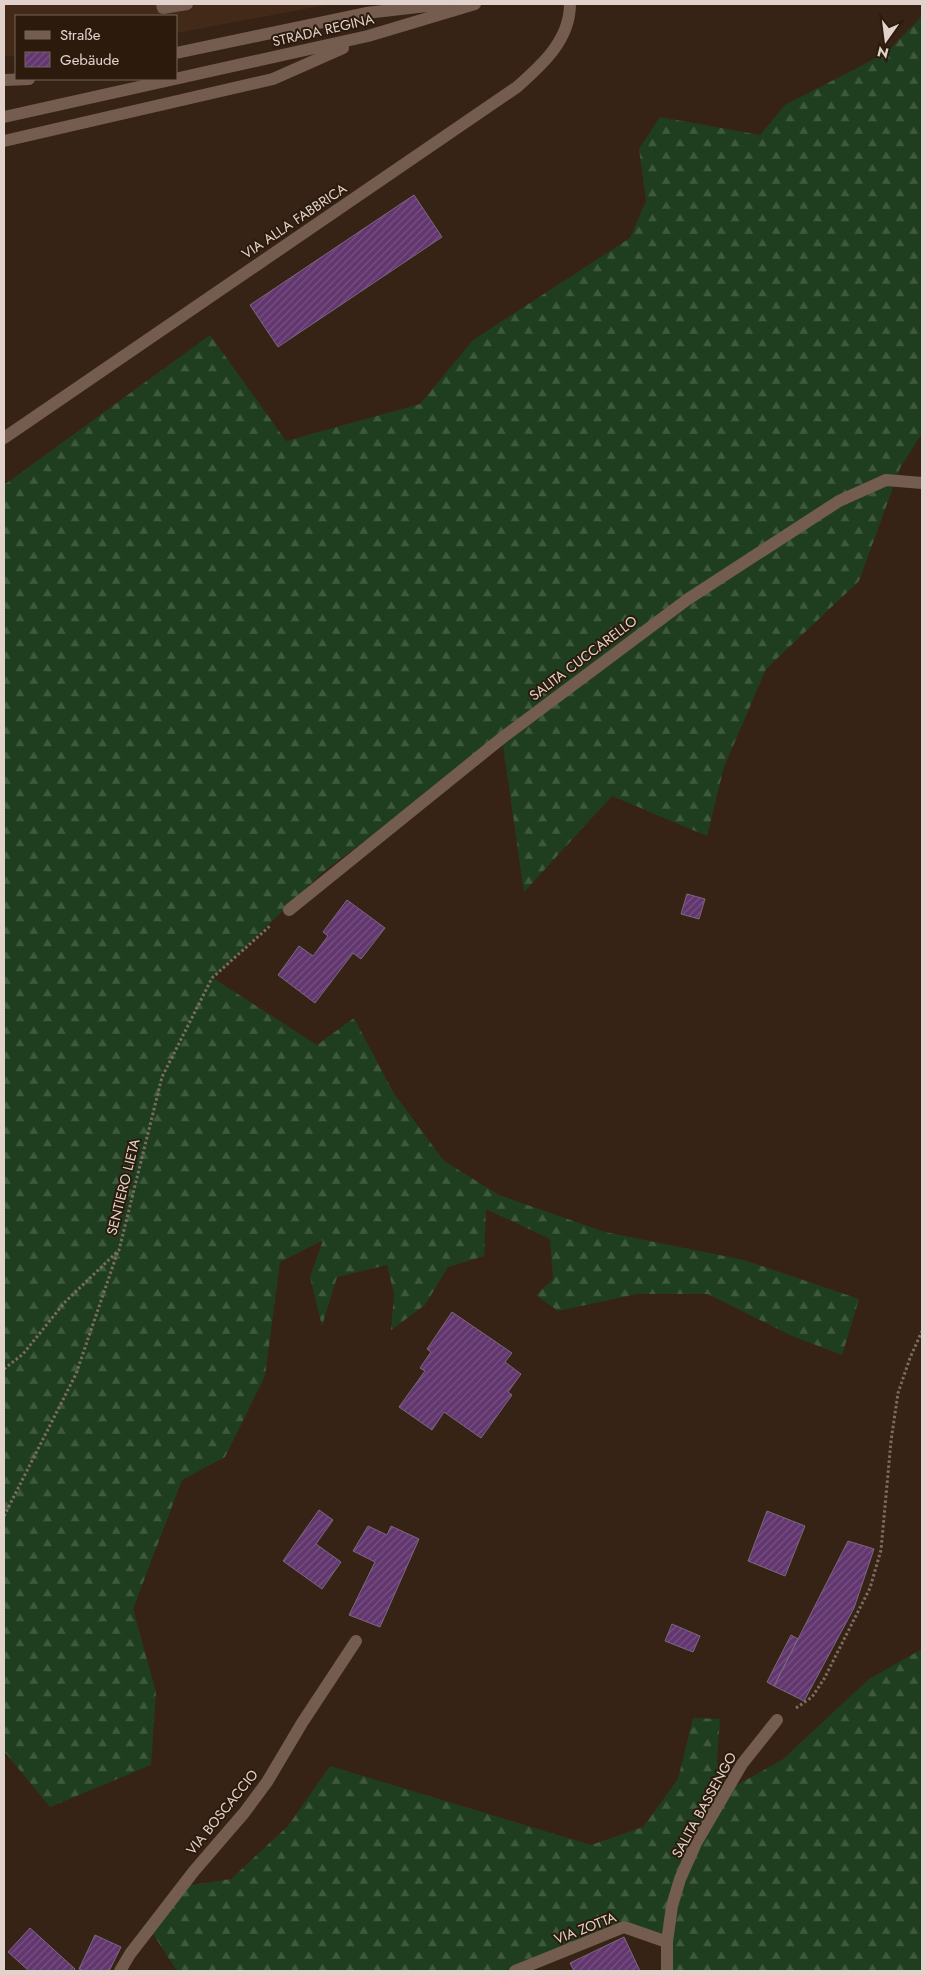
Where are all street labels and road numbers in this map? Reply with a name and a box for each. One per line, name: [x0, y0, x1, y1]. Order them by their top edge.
street label: STRADA REGINA: [270, 8, 377, 51]
street label: VIA ALLA FABBRICA: [238, 178, 351, 264]
street label: SALITA CUCCARELLO: [525, 611, 641, 705]
street label: SENTIERO LIETA: [101, 1136, 145, 1237]
street label: SALITA BASSENGO: [667, 1749, 741, 1861]
street label: VIA BOSCACCIO: [181, 1765, 263, 1859]
street label: VIA ZOTTA: [551, 1907, 620, 1949]

